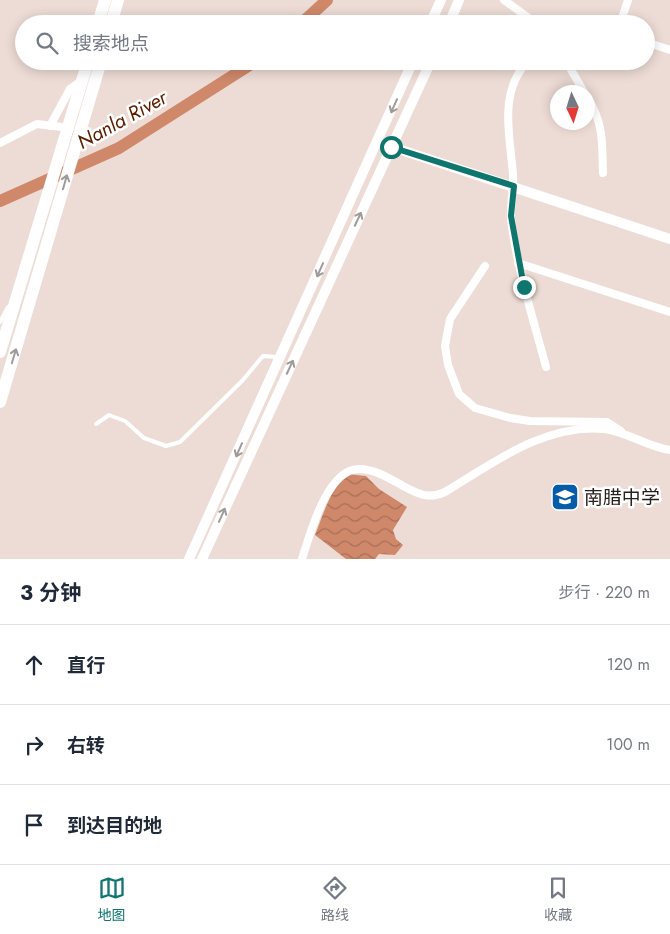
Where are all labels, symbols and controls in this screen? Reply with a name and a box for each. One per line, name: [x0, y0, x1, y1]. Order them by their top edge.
search box: [15, 15, 655, 70]
icon: search: [33, 29, 61, 57]
text: 搜索地点: [73, 30, 149, 57]
water label: Nanla River: [72, 83, 173, 157]
north arrow: [550, 85, 595, 130]
one-way arrow: [388, 98, 398, 113]
route start: [380, 136, 403, 159]
one-way arrow: [61, 175, 71, 191]
one-way arrow: [353, 212, 363, 227]
one-way arrow: [314, 262, 324, 277]
route end: [513, 276, 536, 299]
one-way arrow: [9, 348, 19, 364]
one-way arrow: [285, 360, 295, 375]
one-way arrow: [233, 442, 243, 457]
school or university icon: 南腊中学: [550, 482, 580, 512]
place label: 南腊中学: [584, 484, 660, 511]
one-way arrow: [217, 508, 227, 523]
text: 3 分钟: [20, 578, 81, 608]
text: 步行 · 220 m: [559, 581, 650, 604]
icon: ahead: [20, 651, 48, 679]
text: 直行: [67, 652, 105, 679]
text: 120 m: [607, 653, 650, 676]
icon: right: [20, 731, 48, 759]
text: 右转: [67, 732, 105, 759]
text: 100 m: [606, 733, 650, 756]
icon: arrive: [20, 811, 48, 839]
text: 到达目的地: [67, 812, 162, 839]
tab: 地图: [98, 874, 126, 925]
tab: 路线: [321, 874, 349, 925]
tab: 收藏: [544, 874, 572, 925]

